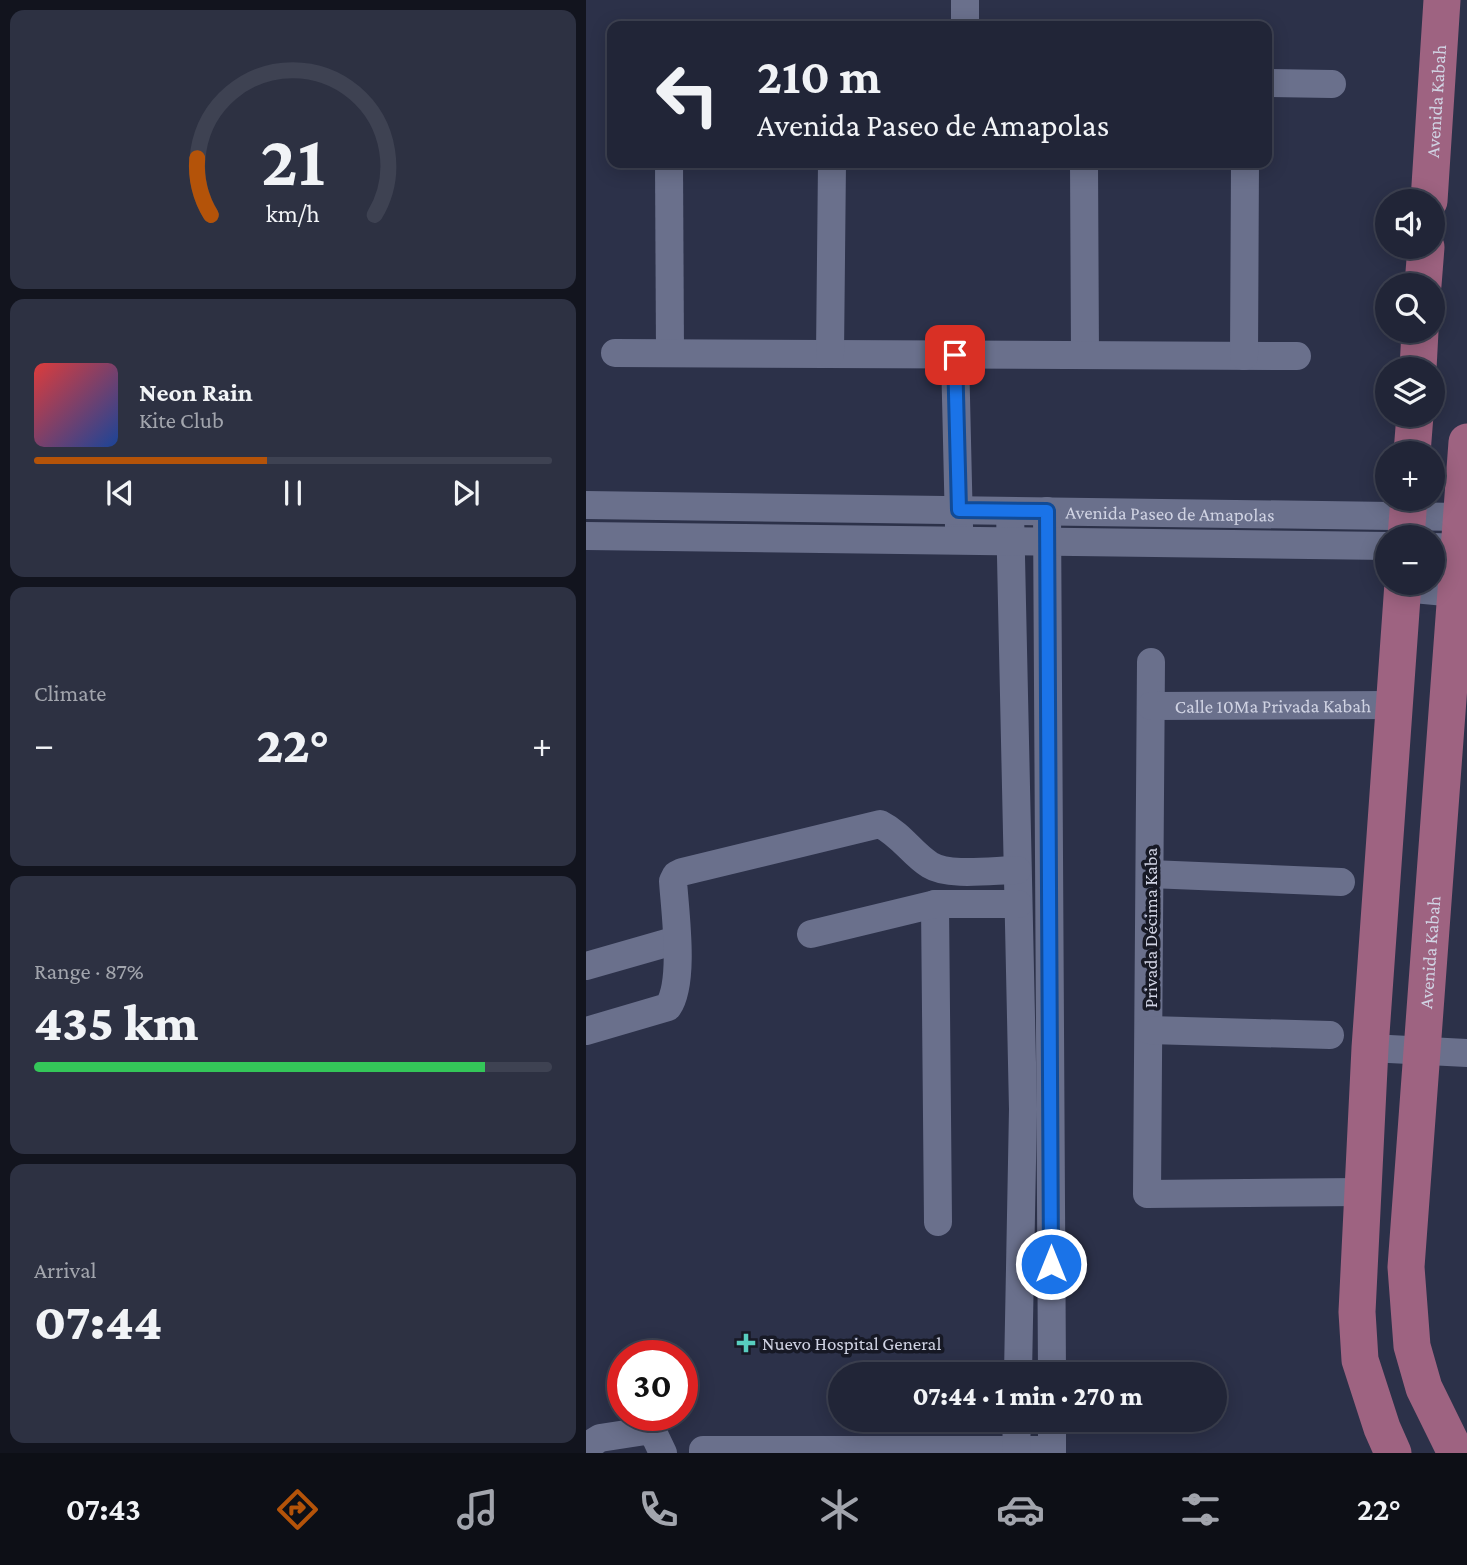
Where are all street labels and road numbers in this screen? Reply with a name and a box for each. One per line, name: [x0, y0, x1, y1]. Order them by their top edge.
street label: Avenida Kabah: [1422, 44, 1450, 158]
street label: Avenida Paseo de Amapolas: [1065, 502, 1275, 525]
street label: Calle 10Ma Privada Kabah: [1175, 695, 1371, 717]
street label: Privada Décima Kaba: [1140, 847, 1161, 1008]
street label: Avenida Kabah: [1415, 895, 1444, 1009]

